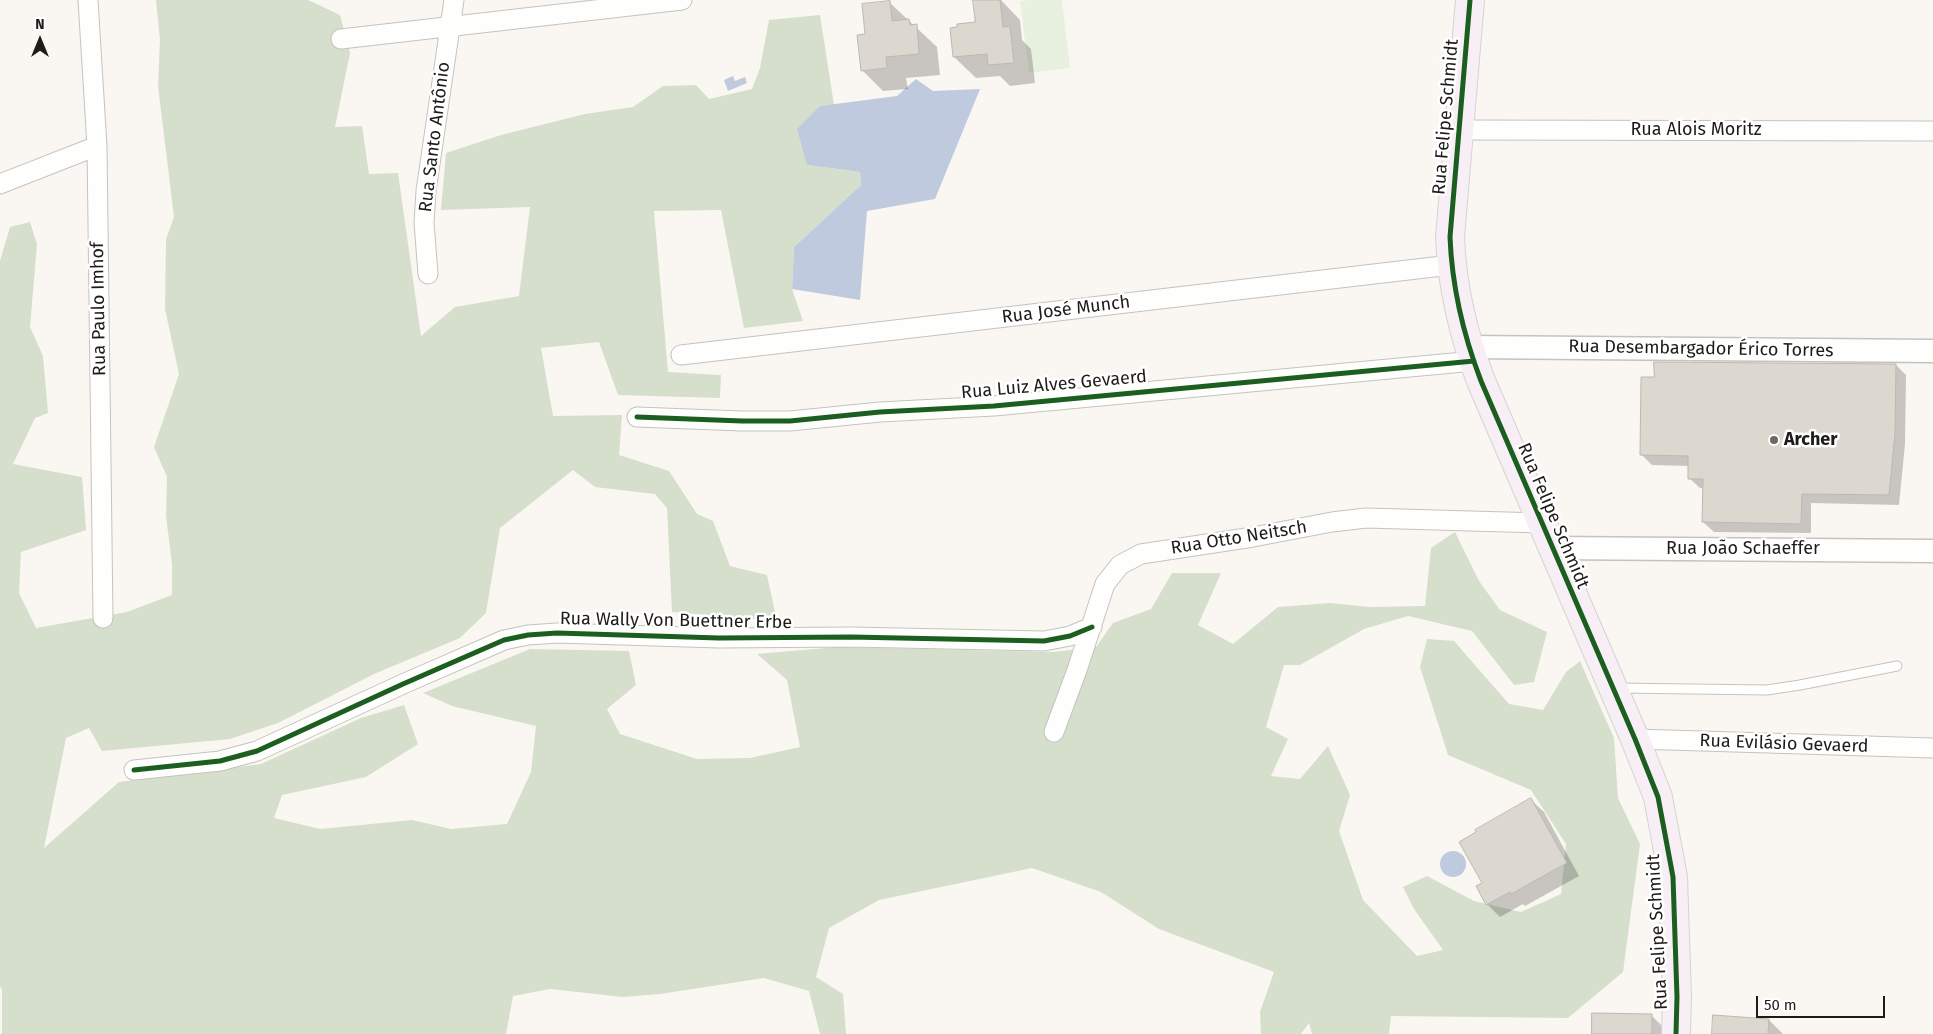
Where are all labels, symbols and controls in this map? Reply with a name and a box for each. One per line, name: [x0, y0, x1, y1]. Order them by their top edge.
north arrow: [15, 15, 65, 65]
text: N: [35, 16, 45, 33]
street label: Rua Felipe Schmidt: [1428, 38, 1464, 196]
street label: Rua Santo Antônio: [415, 61, 455, 213]
street label: Rua Alois Moritz: [1630, 119, 1762, 141]
street label: Rua Paulo Imhof: [87, 242, 111, 376]
street label: Rua José Munch: [1001, 291, 1131, 329]
street label: Rua Desembargador Érico Torres: [1568, 336, 1834, 362]
street label: Rua Luiz Alves Gevaerd: [960, 366, 1148, 404]
place label: Archer: [1784, 429, 1837, 451]
marker: Archer: [1768, 434, 1780, 446]
street label: Rua Felipe Schmidt: [1513, 440, 1593, 592]
street label: Rua Otto Neitsch: [1169, 517, 1309, 559]
street label: Rua João Schaeffer: [1666, 538, 1820, 560]
street label: Rua Wally Von Buettner Erbe: [560, 608, 792, 634]
street label: Rua Evilásio Gevaerd: [1699, 730, 1869, 758]
street label: Rua Felipe Schmidt: [1643, 853, 1673, 1011]
scale bar: [1758, 986, 1887, 1018]
text: 50 m: [1764, 996, 1797, 1014]

